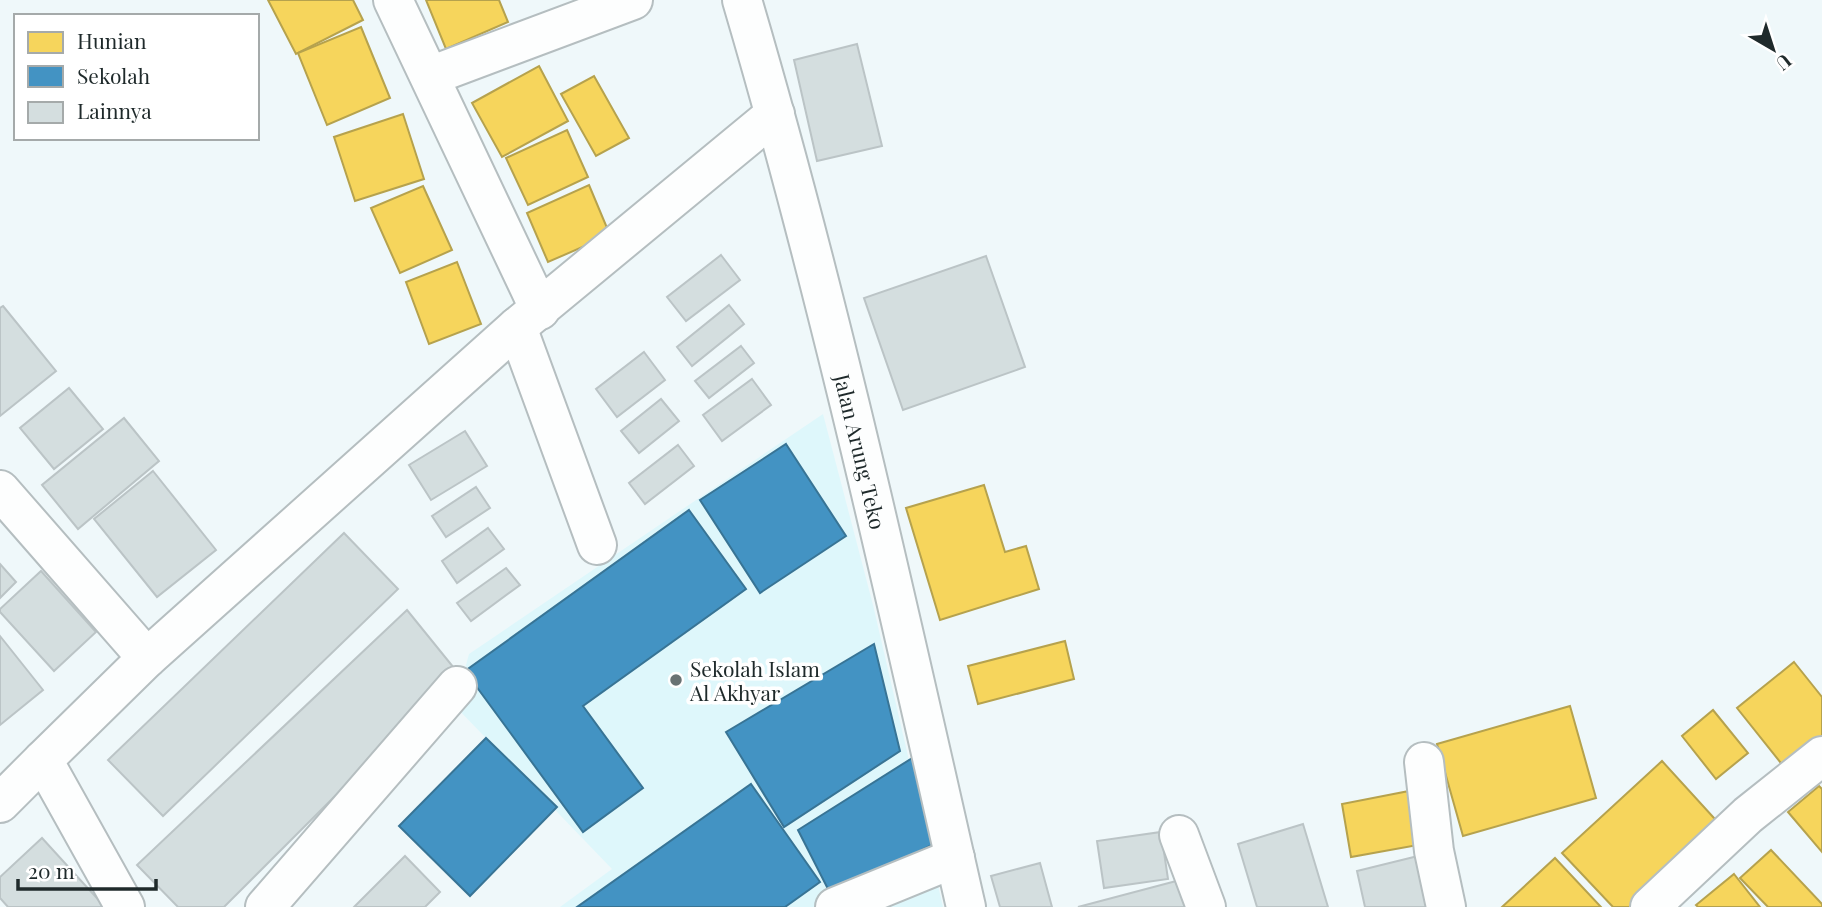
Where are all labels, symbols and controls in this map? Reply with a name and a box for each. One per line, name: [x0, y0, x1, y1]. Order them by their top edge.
legend: [14, 14, 259, 140]
north arrow: [1738, 14, 1808, 84]
text: Hunian: [77, 26, 147, 54]
text: U: [1771, 49, 1798, 77]
text: Sekolah: [77, 61, 151, 89]
text: Lainnya: [77, 96, 152, 124]
street label: Jalan Arung Teko: [829, 370, 893, 532]
place label: Sekolah Islam Al Akhyar: [689, 654, 820, 706]
marker: Sekolah Islam Al Akhyar: [668, 672, 684, 688]
scale bar: [18, 848, 156, 892]
text: 20 m: [28, 856, 75, 884]

